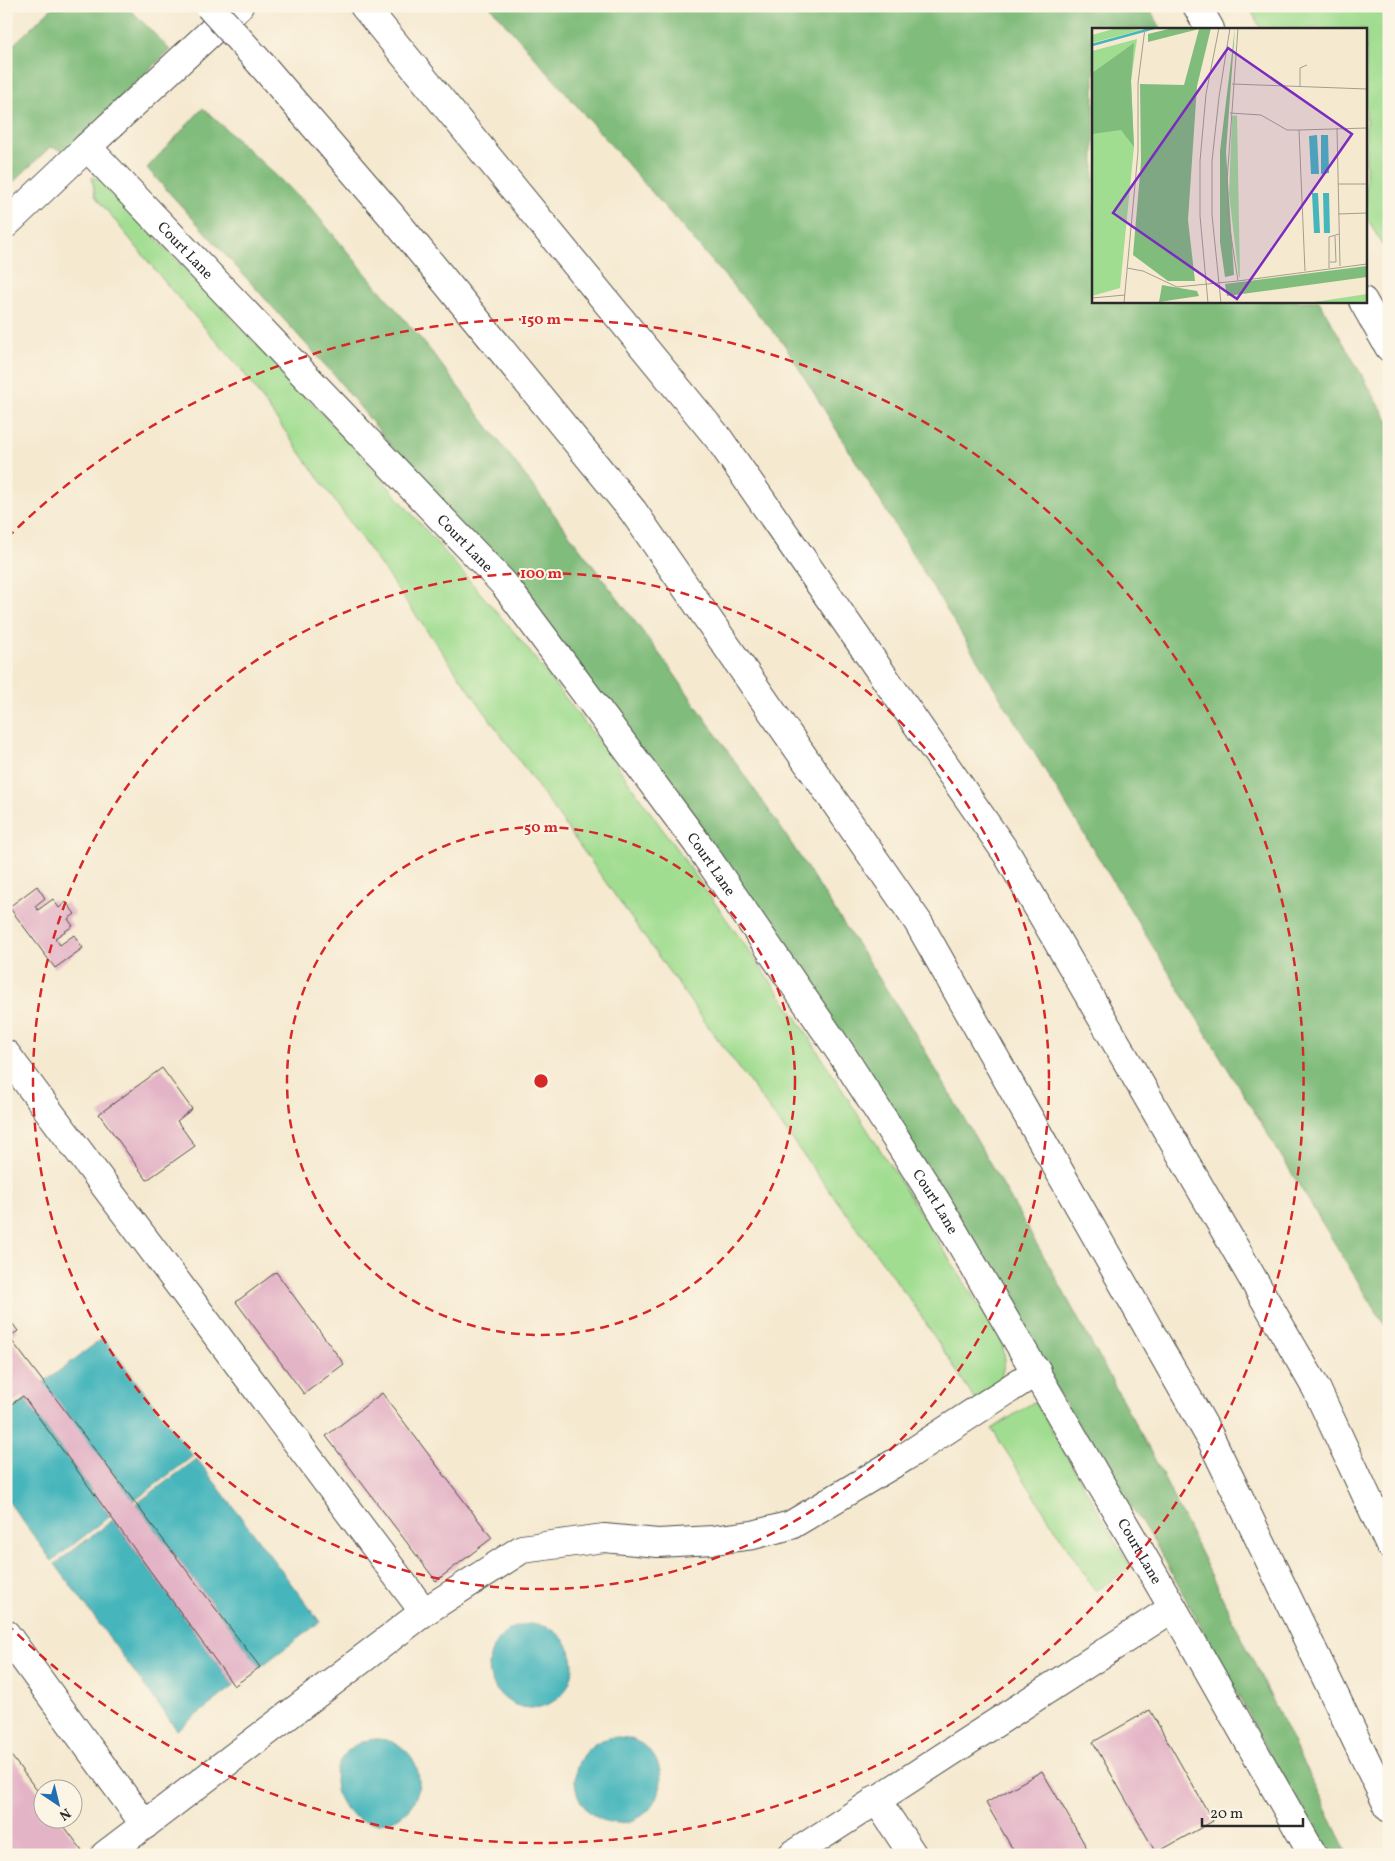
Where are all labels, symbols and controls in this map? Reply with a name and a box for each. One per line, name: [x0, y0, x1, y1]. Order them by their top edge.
inset map: [1092, 28, 1368, 302]
street label: Court Lane: [152, 218, 217, 285]
text: 150 m: [521, 310, 561, 331]
street label: Court Lane: [431, 511, 497, 578]
text: 100 m: [520, 564, 563, 585]
text: 50 m: [524, 818, 558, 839]
street label: Court Lane: [681, 829, 740, 901]
centre of rings: [532, 1072, 550, 1090]
street label: Court Lane: [906, 1166, 962, 1239]
street label: Court Lane: [1111, 1515, 1166, 1589]
north arrow: [32, 1778, 82, 1828]
scale bar: [1202, 1796, 1304, 1828]
text: N: [55, 1803, 74, 1824]
text: 20 m: [1210, 1804, 1243, 1825]

